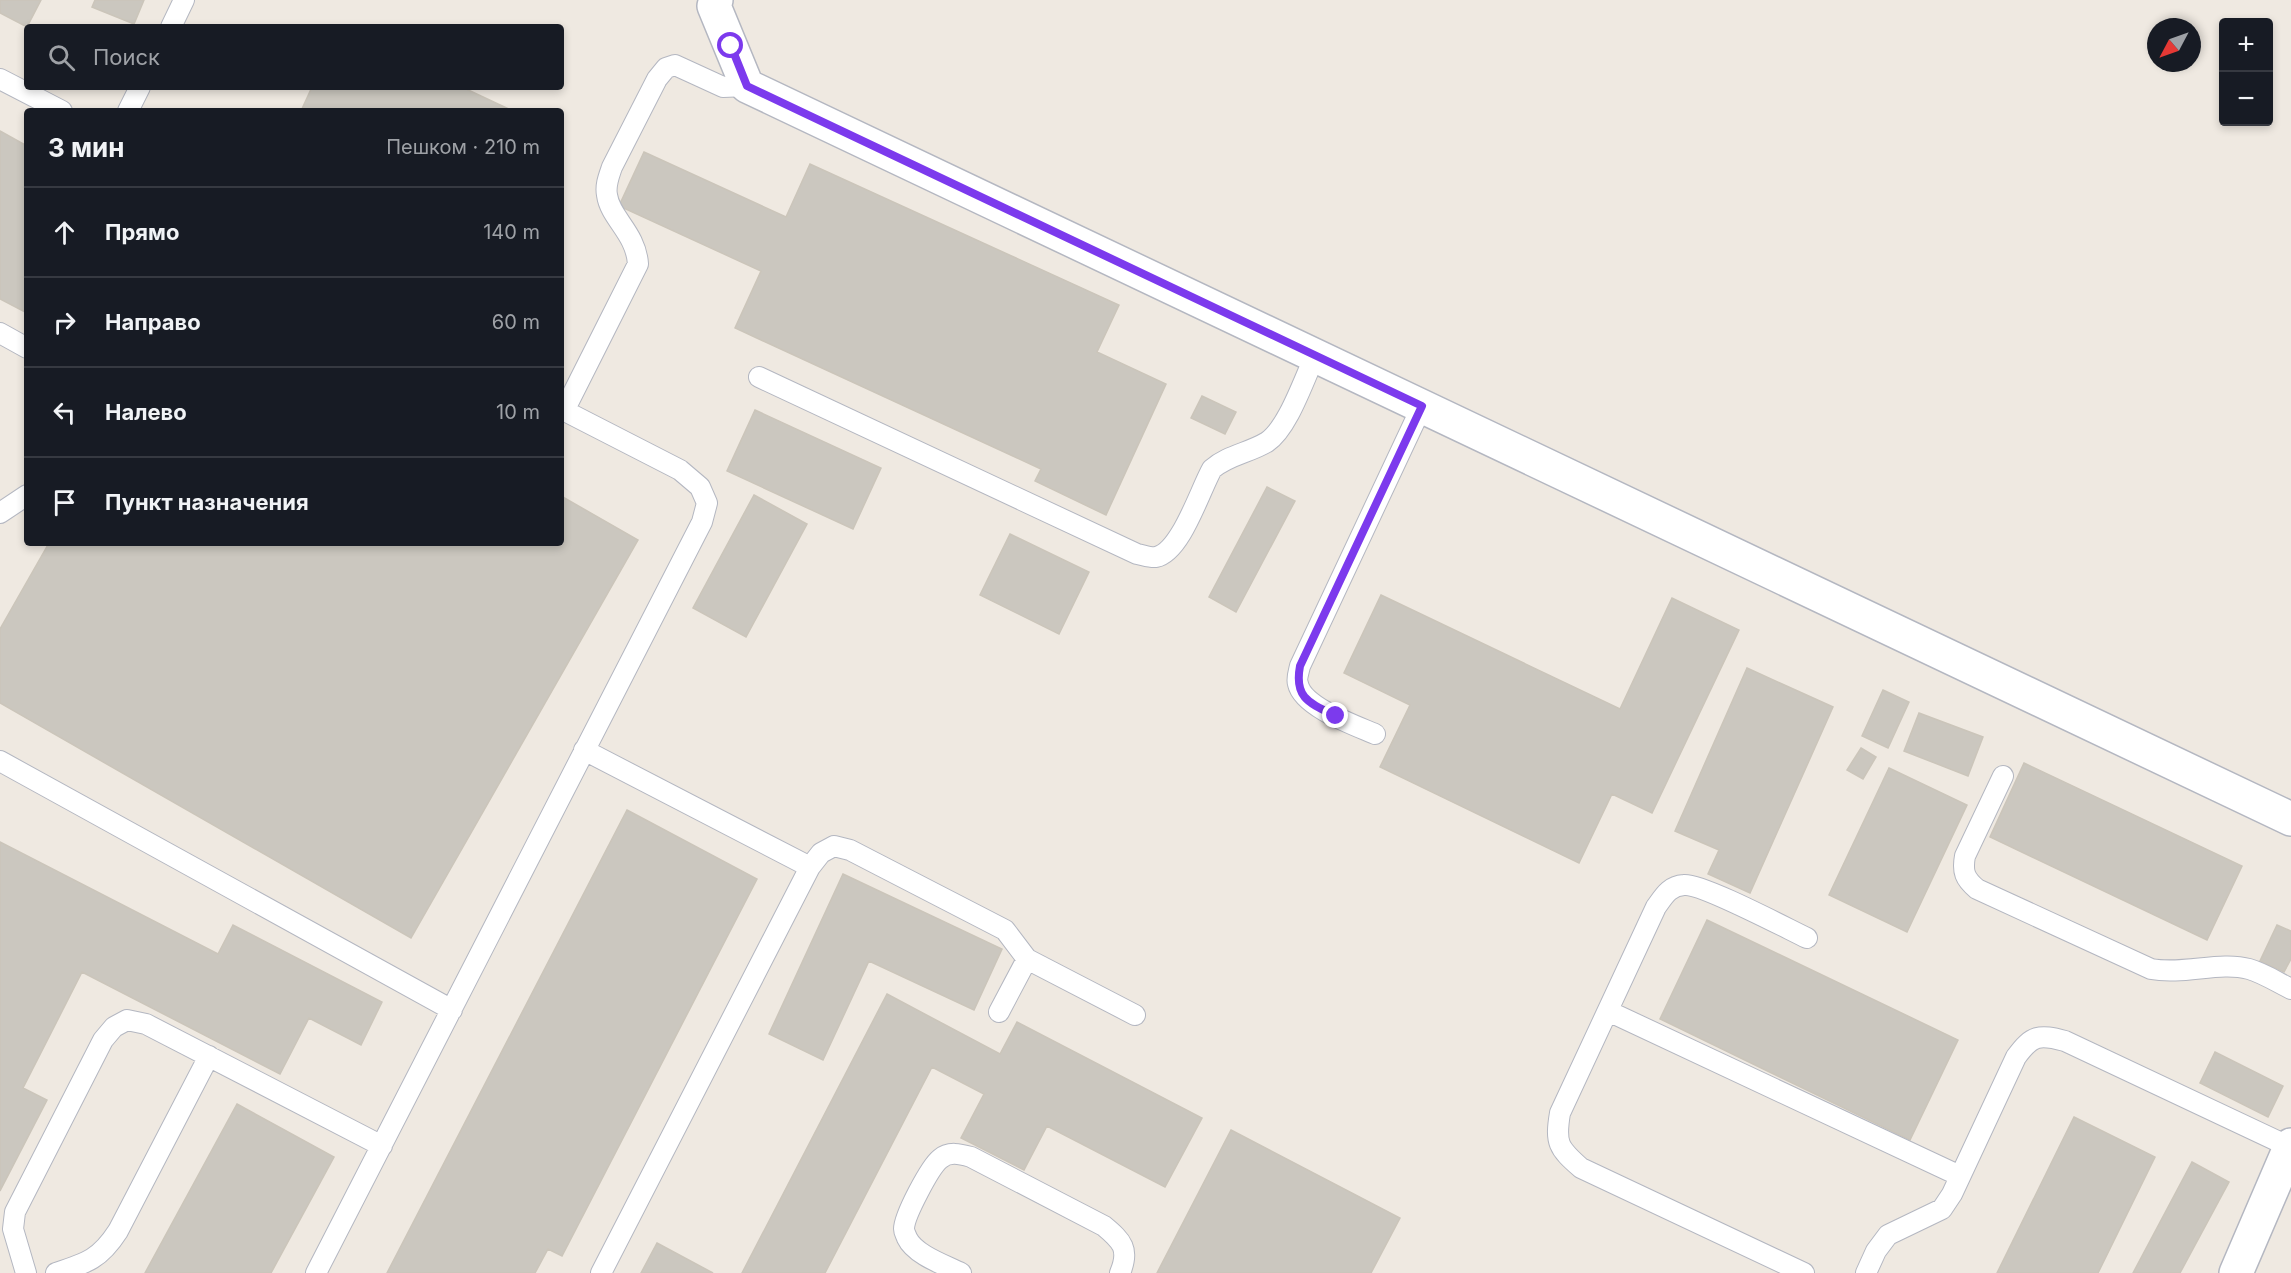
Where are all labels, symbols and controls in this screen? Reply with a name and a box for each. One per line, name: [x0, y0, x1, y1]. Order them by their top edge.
north arrow: [2147, 18, 2201, 72]
map controls: [2219, 18, 2273, 126]
button: +: [2219, 18, 2273, 72]
search box: [24, 24, 564, 90]
route start: [717, 32, 743, 58]
icon: search: [45, 41, 78, 74]
text: Поиск: [93, 44, 160, 70]
button: −: [2219, 72, 2273, 126]
text: 3 мин: [48, 132, 124, 163]
text: Пешком · 210 m: [386, 135, 540, 159]
icon: ahead: [48, 216, 81, 249]
text: Прямо: [105, 219, 179, 245]
text: 140 m: [483, 220, 540, 244]
icon: right: [48, 306, 81, 339]
text: Направо: [105, 309, 201, 335]
text: 60 m: [492, 310, 540, 334]
icon: left: [48, 396, 81, 429]
text: Налево: [105, 399, 187, 425]
text: 10 m: [496, 400, 540, 424]
icon: arrive: [48, 486, 81, 519]
text: Пункт назначения: [105, 489, 309, 515]
route end: [1322, 702, 1348, 728]

